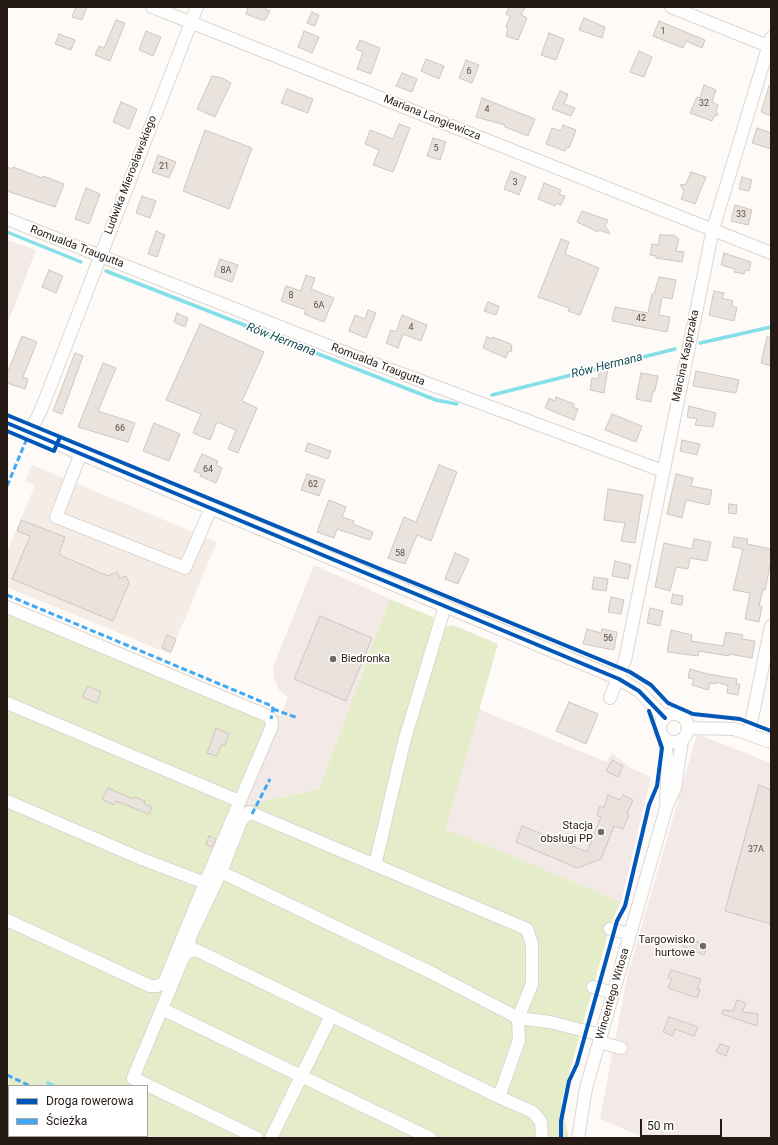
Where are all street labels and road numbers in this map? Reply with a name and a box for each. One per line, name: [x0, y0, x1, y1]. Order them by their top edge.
street label: Mariana Langiewicza: [382, 92, 482, 144]
street label: Ludwika Mierosławskiego: [102, 114, 160, 236]
street label: Romualda Traugutta: [28, 223, 126, 271]
street label: Marcina Kasprzaka: [670, 309, 702, 403]
street label: Romualda Traugutta: [329, 341, 427, 389]
street label: Wincentego Witosa: [594, 947, 632, 1041]

